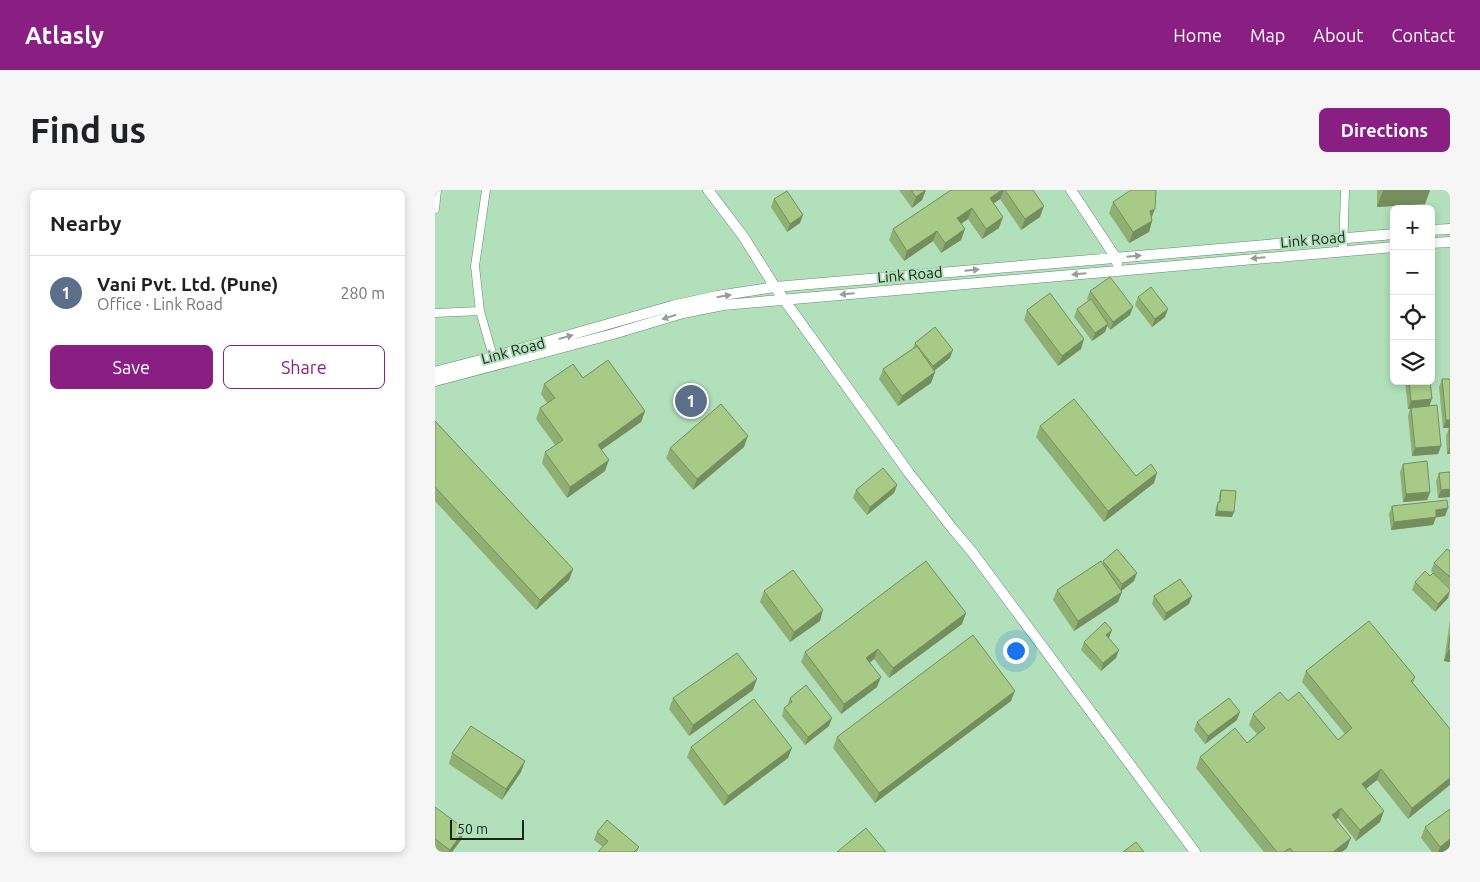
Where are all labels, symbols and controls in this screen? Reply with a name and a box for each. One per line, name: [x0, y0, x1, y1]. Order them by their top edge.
text: Atlasly: [25, 22, 104, 49]
text: Home: [1173, 25, 1222, 45]
text: Map: [1250, 25, 1285, 45]
text: About: [1313, 25, 1363, 45]
text: Contact: [1391, 25, 1455, 45]
button: Directions: [1319, 108, 1450, 152]
text: Find us: [30, 110, 146, 150]
map controls: [1390, 205, 1435, 385]
button: +: [1390, 205, 1435, 250]
text: Nearby: [50, 211, 121, 235]
street label: Link Road: [1280, 228, 1346, 251]
button: −: [1390, 250, 1435, 295]
one-way arrow: [1126, 252, 1142, 260]
one-way arrow: [1250, 255, 1266, 263]
street label: Link Road: [877, 263, 943, 286]
one-way arrow: [964, 266, 980, 274]
one-way arrow: [1070, 270, 1086, 278]
text: Vani Pvt. Ltd. (Pune): [97, 273, 278, 295]
text: 1: [61, 284, 71, 302]
text: 280 m: [340, 284, 385, 302]
one-way arrow: [839, 290, 855, 298]
one-way arrow: [716, 291, 732, 299]
text: Office · Link Road: [97, 295, 223, 313]
button: locate: [1390, 295, 1435, 340]
one-way arrow: [661, 313, 676, 321]
one-way arrow: [559, 332, 574, 340]
street label: Link Road: [479, 334, 547, 367]
button: layers: [1390, 340, 1435, 385]
button: Save: [50, 345, 213, 389]
button: Share: [223, 345, 385, 389]
pin: 1: [675, 382, 707, 420]
your location: [1003, 638, 1029, 664]
scale bar: [450, 817, 524, 840]
text: 50 m: [457, 821, 488, 837]

